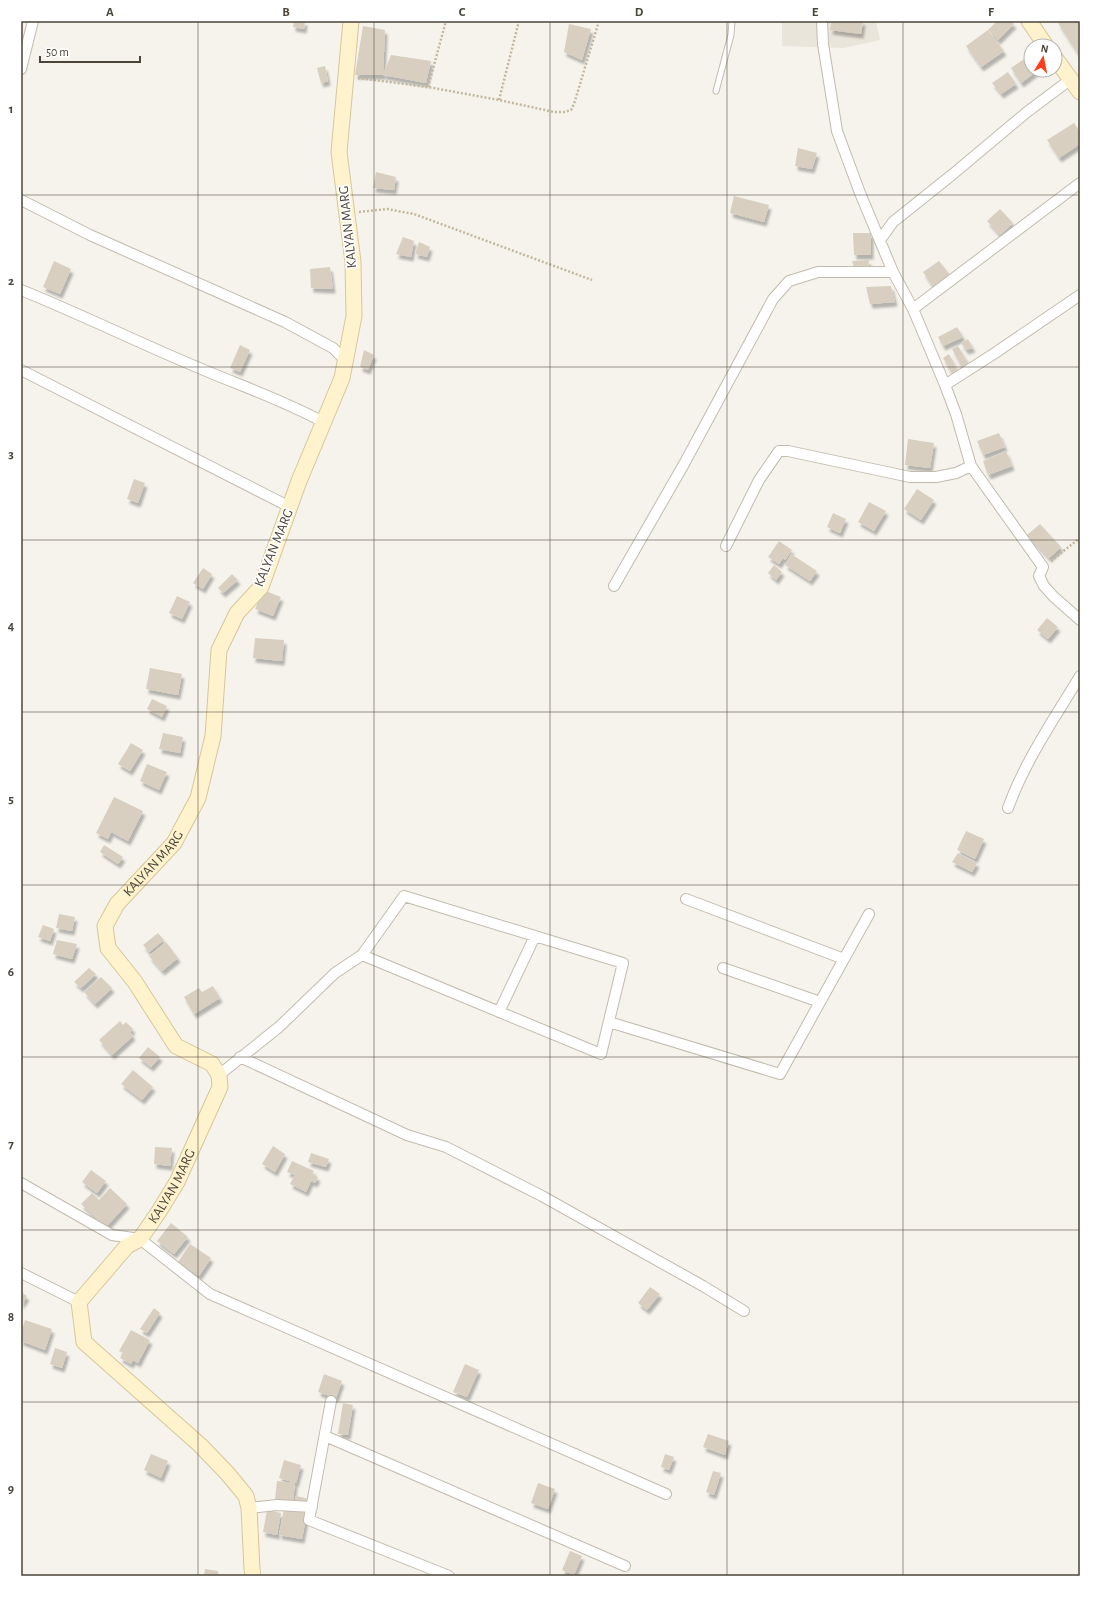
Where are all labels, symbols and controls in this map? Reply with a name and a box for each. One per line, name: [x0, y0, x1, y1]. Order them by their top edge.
text: A: [106, 6, 114, 19]
text: B: [282, 6, 290, 19]
text: C: [459, 6, 466, 19]
text: D: [635, 6, 644, 19]
text: E: [812, 6, 819, 19]
text: F: [988, 6, 995, 19]
scale bar: [40, 38, 140, 64]
north arrow: [1023, 38, 1063, 78]
text: N: [1040, 43, 1049, 55]
text: 50 m: [46, 46, 69, 58]
text: 1: [9, 103, 13, 116]
street label: KALYAN MARG: [337, 185, 359, 269]
text: 2: [8, 275, 14, 288]
text: 3: [8, 448, 14, 461]
street label: KALYAN MARG: [252, 507, 296, 589]
text: 4: [8, 620, 15, 633]
text: 5: [8, 793, 14, 806]
street label: KALYAN MARG: [121, 829, 186, 899]
text: 6: [8, 966, 14, 979]
text: 7: [8, 1138, 14, 1151]
street label: KALYAN MARG: [146, 1147, 198, 1226]
text: 8: [8, 1311, 14, 1324]
text: 9: [8, 1483, 14, 1496]

